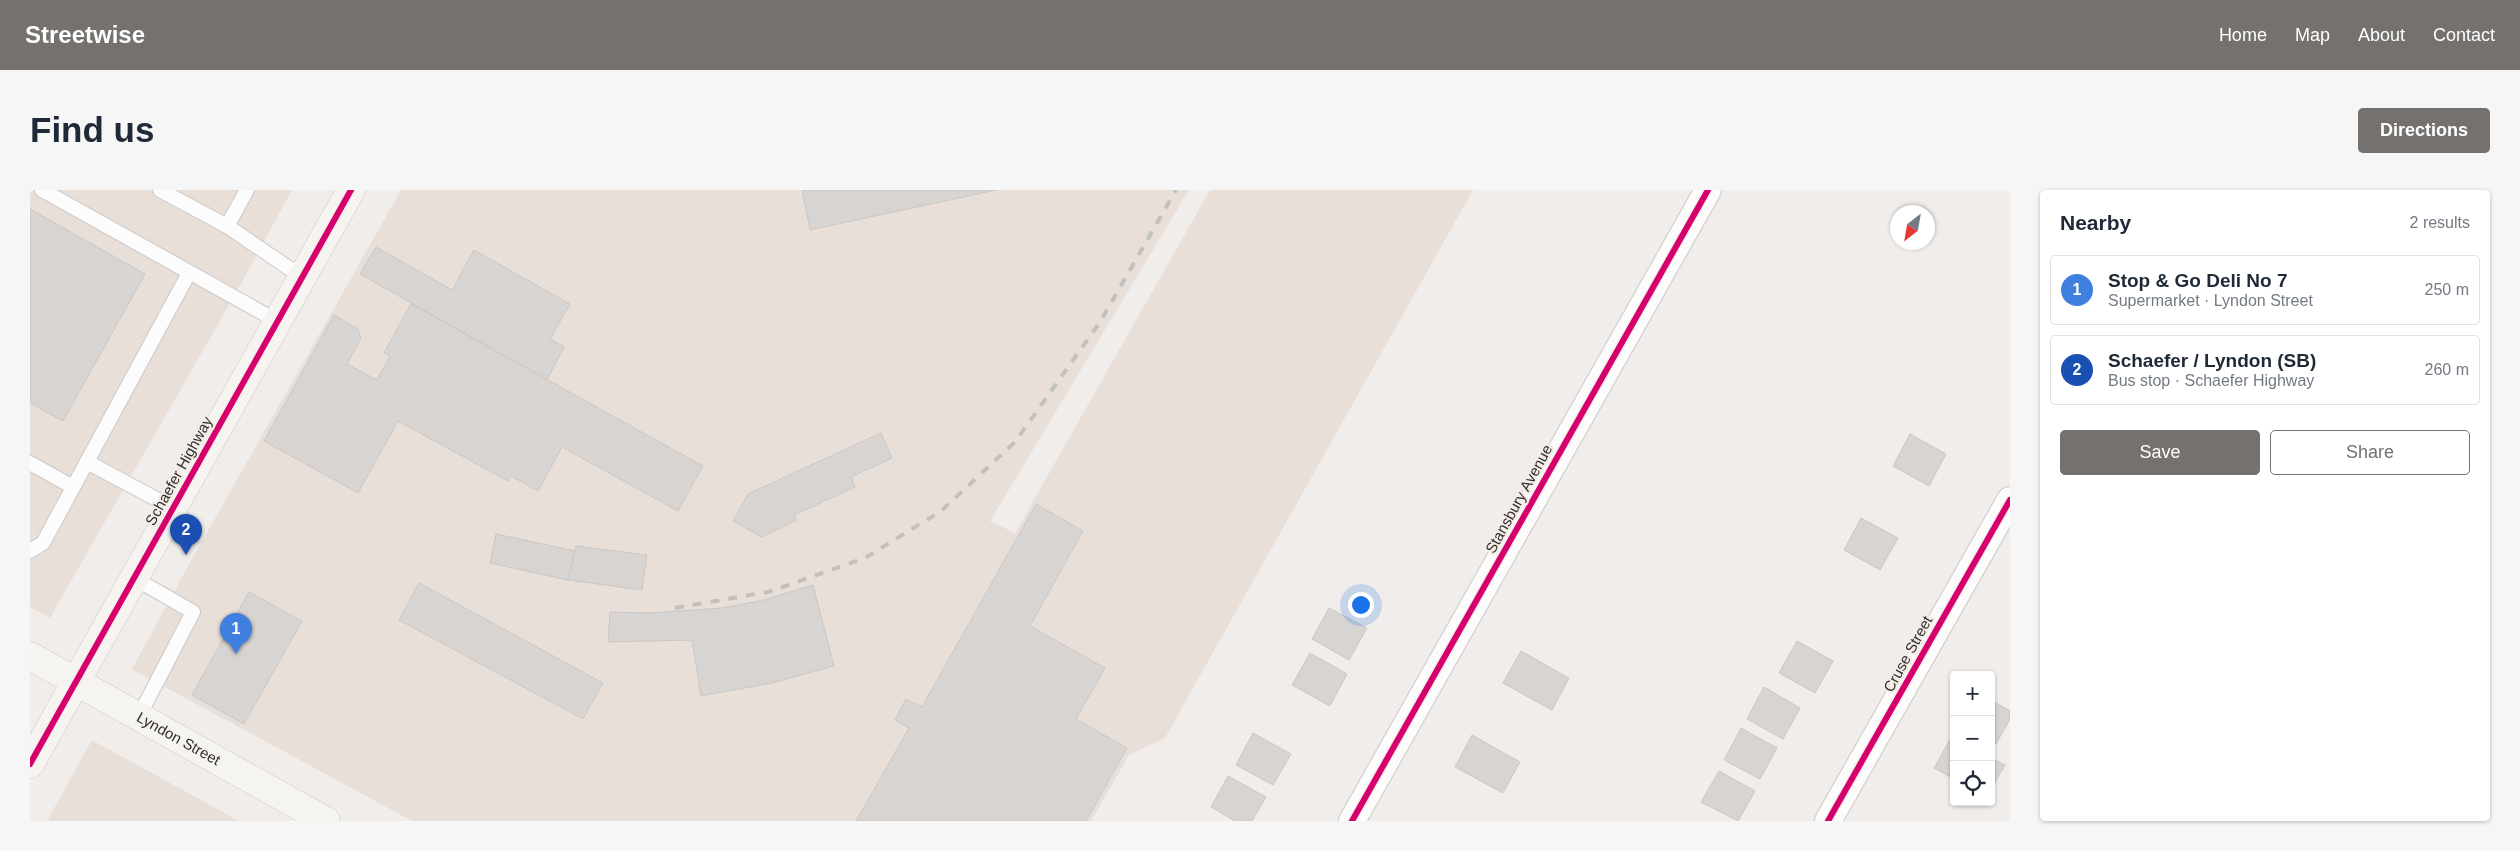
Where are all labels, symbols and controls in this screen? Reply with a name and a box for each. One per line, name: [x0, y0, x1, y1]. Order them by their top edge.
text: Streetwise: [25, 21, 145, 48]
text: Home: [2219, 25, 2267, 45]
text: Map: [2295, 25, 2330, 45]
text: About: [2358, 25, 2405, 45]
text: Contact: [2433, 25, 2495, 45]
button: Directions: [2358, 108, 2490, 153]
text: Find us: [30, 110, 154, 149]
north arrow: [1890, 205, 1935, 250]
text: Nearby: [2060, 211, 2131, 234]
text: 2 results: [2410, 214, 2470, 231]
text: Stop & Go Deli No 7: [2108, 270, 2287, 291]
text: 1: [2073, 281, 2081, 298]
text: 250 m: [2425, 281, 2469, 298]
text: Supermarket · Lyndon Street: [2108, 292, 2313, 309]
text: Schaefer / Lyndon (SB): [2108, 350, 2316, 371]
text: 2: [2073, 361, 2081, 378]
text: 260 m: [2425, 361, 2469, 378]
text: Bus stop · Schaefer Highway: [2108, 372, 2314, 389]
street label: Schaefer Highway: [142, 413, 216, 528]
button: Save: [2060, 430, 2260, 475]
button: Share: [2270, 430, 2470, 475]
street label: Stansbury Avenue: [1482, 442, 1555, 556]
pin: 2: [170, 514, 202, 555]
your location: [1348, 592, 1374, 618]
street label: Cruse Street: [1880, 612, 1936, 695]
pin: 1: [220, 613, 252, 654]
map controls: [1950, 671, 1995, 806]
button: +: [1950, 671, 1995, 716]
street label: Lyndon Street: [134, 708, 224, 769]
button: −: [1950, 716, 1995, 761]
button: locate: [1950, 761, 1995, 806]

